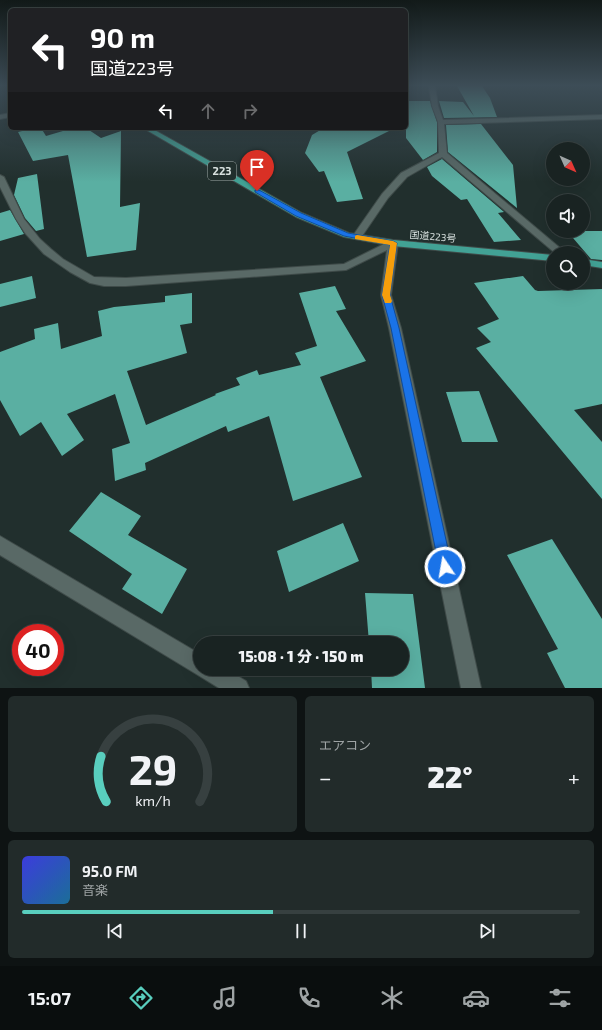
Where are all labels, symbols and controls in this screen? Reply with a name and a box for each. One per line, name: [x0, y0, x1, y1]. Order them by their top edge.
text: 90 m: [90, 20, 155, 54]
icon: left: [24, 24, 76, 76]
text: 国道223号: [90, 57, 174, 79]
icon: left: [155, 100, 177, 122]
icon: ahead: [197, 100, 219, 122]
icon: right: [239, 100, 261, 122]
north arrow: [546, 142, 590, 186]
map controls: [546, 142, 590, 290]
pin: [240, 150, 274, 191]
icon: arrive: [246, 156, 268, 178]
road number: 223: [208, 162, 236, 180]
button: sound: [546, 194, 590, 238]
street label: 国道223号: [409, 228, 457, 244]
button: search: [546, 246, 590, 290]
position arrow: [424, 546, 466, 588]
speed limit sign: 40: [12, 624, 64, 676]
text: 15:08 · 1 分 · 150 m: [238, 647, 364, 665]
text: エアコン: [319, 737, 371, 753]
text: 29: [128, 743, 177, 793]
text: 22°: [427, 758, 473, 794]
text: −: [319, 764, 332, 790]
text: +: [568, 764, 580, 790]
text: km/h: [135, 792, 170, 809]
text: 95.0 FM: [82, 862, 138, 880]
text: 音楽: [82, 882, 108, 898]
icon: previous: [104, 920, 126, 942]
icon: pause: [290, 920, 312, 942]
icon: next: [476, 920, 498, 942]
icon: directions: [127, 984, 155, 1012]
icon: music: [211, 984, 239, 1012]
icon: phone: [295, 984, 323, 1012]
icon: climate: [378, 984, 406, 1012]
icon: car: [462, 984, 490, 1012]
icon: filters: [546, 984, 574, 1012]
text: 15:07: [28, 987, 71, 1009]

